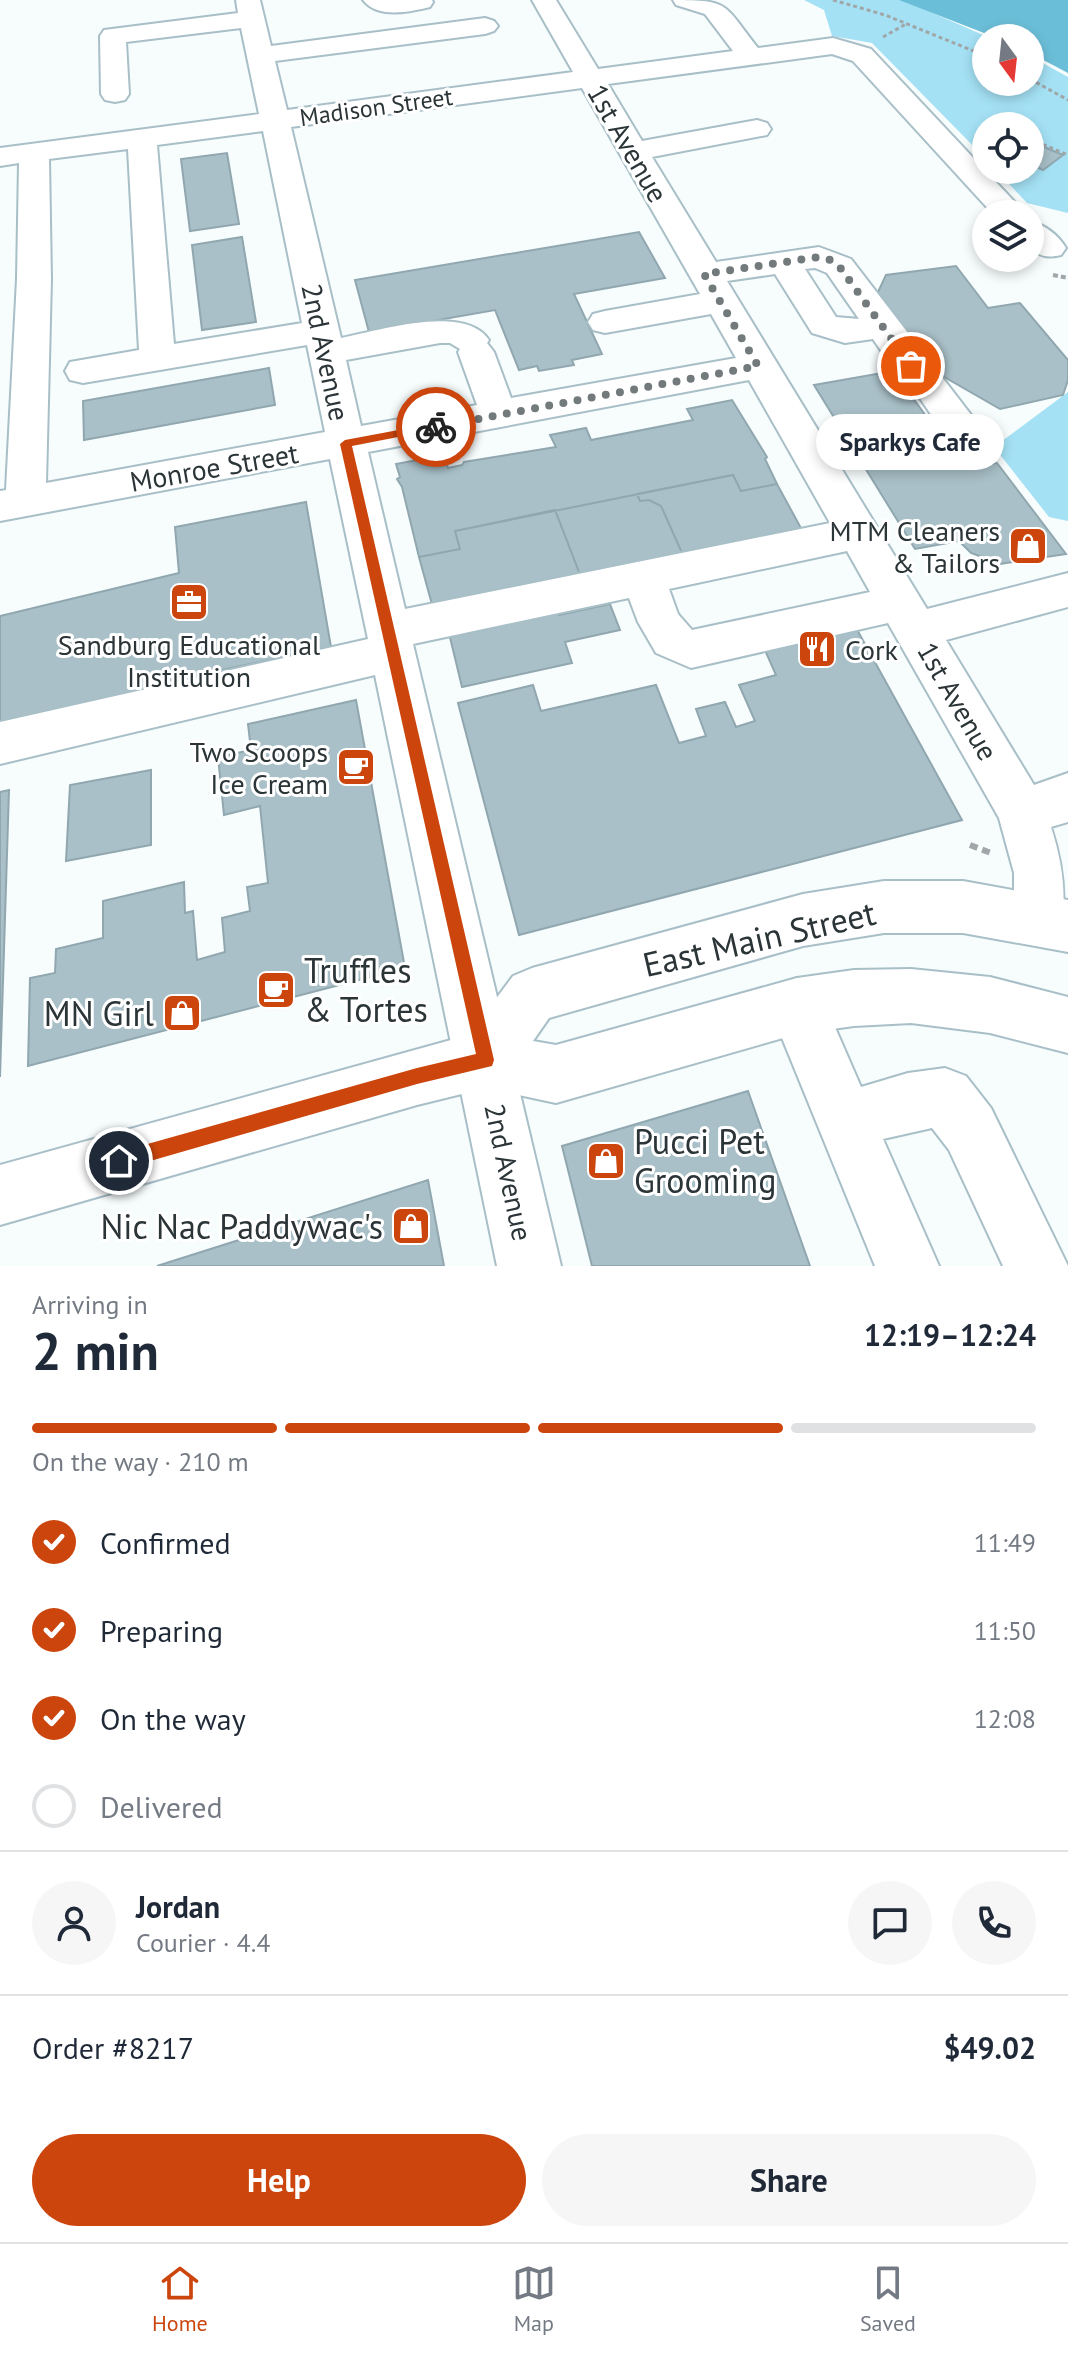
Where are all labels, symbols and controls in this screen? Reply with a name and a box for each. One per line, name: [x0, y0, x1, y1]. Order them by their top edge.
north arrow: [972, 24, 1044, 96]
map controls: [972, 24, 1044, 272]
street label: 1st Avenue: [579, 77, 677, 209]
street label: Madison Street: [298, 81, 454, 133]
button: locate: [972, 112, 1044, 184]
button: layers: [972, 200, 1044, 272]
street label: 2nd Avenue: [293, 280, 359, 424]
pin: [877, 332, 945, 400]
icon: bag: [889, 344, 933, 388]
courier: [396, 387, 476, 467]
icon: bike: [414, 405, 458, 449]
callout: Sparkys Cafe: [817, 414, 1005, 470]
text: Sparkys Cafe: [839, 425, 981, 458]
street label: Monroe Street: [127, 434, 302, 500]
place label: MTM Cleaners & Tailors: [830, 512, 1000, 581]
shop icon: MTM Cleaners & Tailors: [1007, 525, 1049, 567]
office icon: Sandburg Educational Institution: [168, 581, 210, 623]
place label: Sandburg Educational Institution: [58, 626, 320, 695]
restaurant icon: Cork: [796, 628, 838, 670]
place label: Cork: [845, 631, 899, 668]
street label: 1st Avenue: [909, 635, 1007, 767]
place label: Two Scoops Ice Cream: [189, 733, 328, 802]
cafe icon: Two Scoops Ice Cream: [335, 746, 377, 788]
street label: East Main Street: [638, 890, 880, 986]
place label: Truffles & Tortes: [304, 948, 428, 1031]
cafe icon: Truffles & Tortes: [255, 969, 297, 1011]
place label: MN Girl: [44, 991, 154, 1035]
shop icon: MN Girl: [161, 992, 203, 1034]
street label: 2nd Avenue: [476, 1100, 542, 1244]
place label: Pucci Pet Grooming: [634, 1119, 776, 1202]
pin: [85, 1127, 153, 1195]
icon: home: [97, 1139, 141, 1183]
shop icon: Pucci Pet Grooming: [585, 1140, 627, 1182]
place label: Nic Nac Paddywac's: [100, 1204, 383, 1248]
shop icon: Nic Nac Paddywac's: [390, 1205, 432, 1247]
text: Arriving in: [32, 1288, 148, 1321]
text: 12:19–12:24: [864, 1315, 1036, 1354]
text: 2 min: [32, 1317, 159, 1384]
text: On the way · 210 m: [32, 1445, 249, 1478]
icon: check: [32, 1520, 76, 1564]
text: Confirmed: [100, 1523, 231, 1562]
text: 11:49: [974, 1526, 1036, 1559]
icon: check: [32, 1608, 76, 1652]
text: Preparing: [100, 1611, 223, 1650]
text: 11:50: [974, 1614, 1036, 1647]
icon: check: [32, 1696, 76, 1740]
text: On the way: [100, 1699, 246, 1738]
text: 12:08: [974, 1702, 1036, 1735]
text: Delivered: [100, 1787, 223, 1826]
button: person: [32, 1881, 116, 1965]
button: chat: [848, 1881, 932, 1965]
button: phone: [952, 1881, 1036, 1965]
text: Jordan: [136, 1887, 220, 1926]
text: Courier · 4.4: [136, 1926, 270, 1959]
text: Order #8217: [32, 2028, 194, 2067]
text: $49.02: [944, 2028, 1036, 2067]
button: Help: [32, 2134, 526, 2226]
button: Share: [542, 2134, 1036, 2226]
tab: Home: [152, 2261, 208, 2337]
tab: Map: [512, 2261, 556, 2337]
tab: Saved: [860, 2261, 916, 2337]

